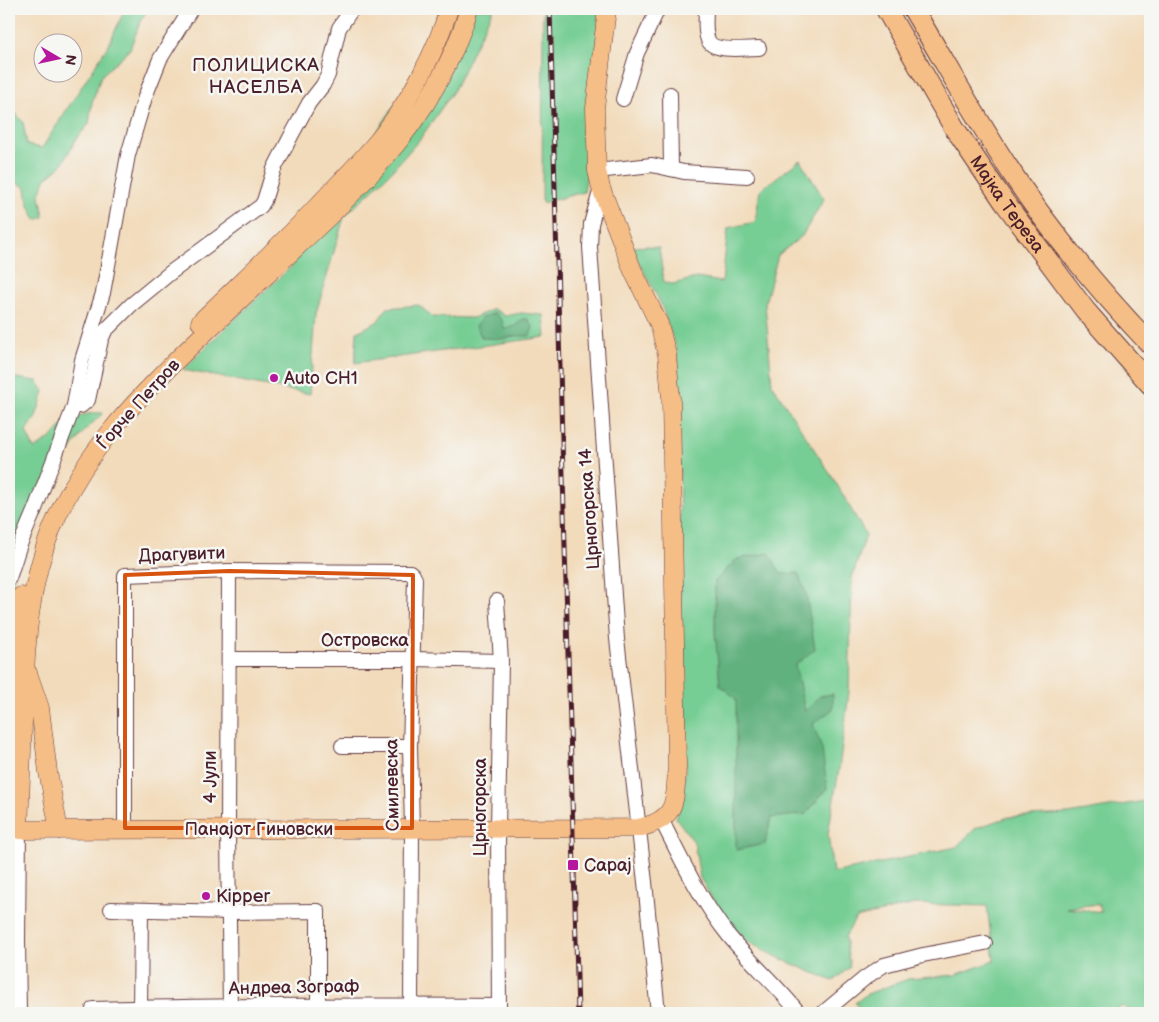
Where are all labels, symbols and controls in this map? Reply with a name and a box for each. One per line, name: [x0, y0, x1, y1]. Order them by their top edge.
north arrow: [32, 32, 82, 82]
text: N: [61, 53, 80, 66]
district label: ПОЛИЦИСКА НАСЕЛБА: [192, 54, 320, 99]
street label: Мајка Тереза: [965, 152, 1049, 258]
street label: Ѓорче Петров: [91, 353, 185, 454]
place label: Auto CH1: [284, 368, 358, 389]
marker: Auto CH1: [268, 372, 280, 384]
street label: Црногорска 14: [575, 448, 604, 570]
street label: Драгувити: [138, 542, 226, 567]
street label: Островска: [321, 630, 409, 651]
street label: Смилевска: [381, 738, 404, 831]
street label: 4 Јули: [200, 751, 221, 803]
street label: Црногорска: [470, 757, 491, 856]
street label: Панајот Гиновски: [185, 819, 333, 840]
place label: Сарај: [584, 855, 632, 876]
marker: Сарај: [566, 858, 580, 872]
place label: Kipper: [216, 886, 270, 907]
marker: Kipper: [200, 890, 212, 902]
street label: Андреа Зограф: [228, 976, 359, 999]

